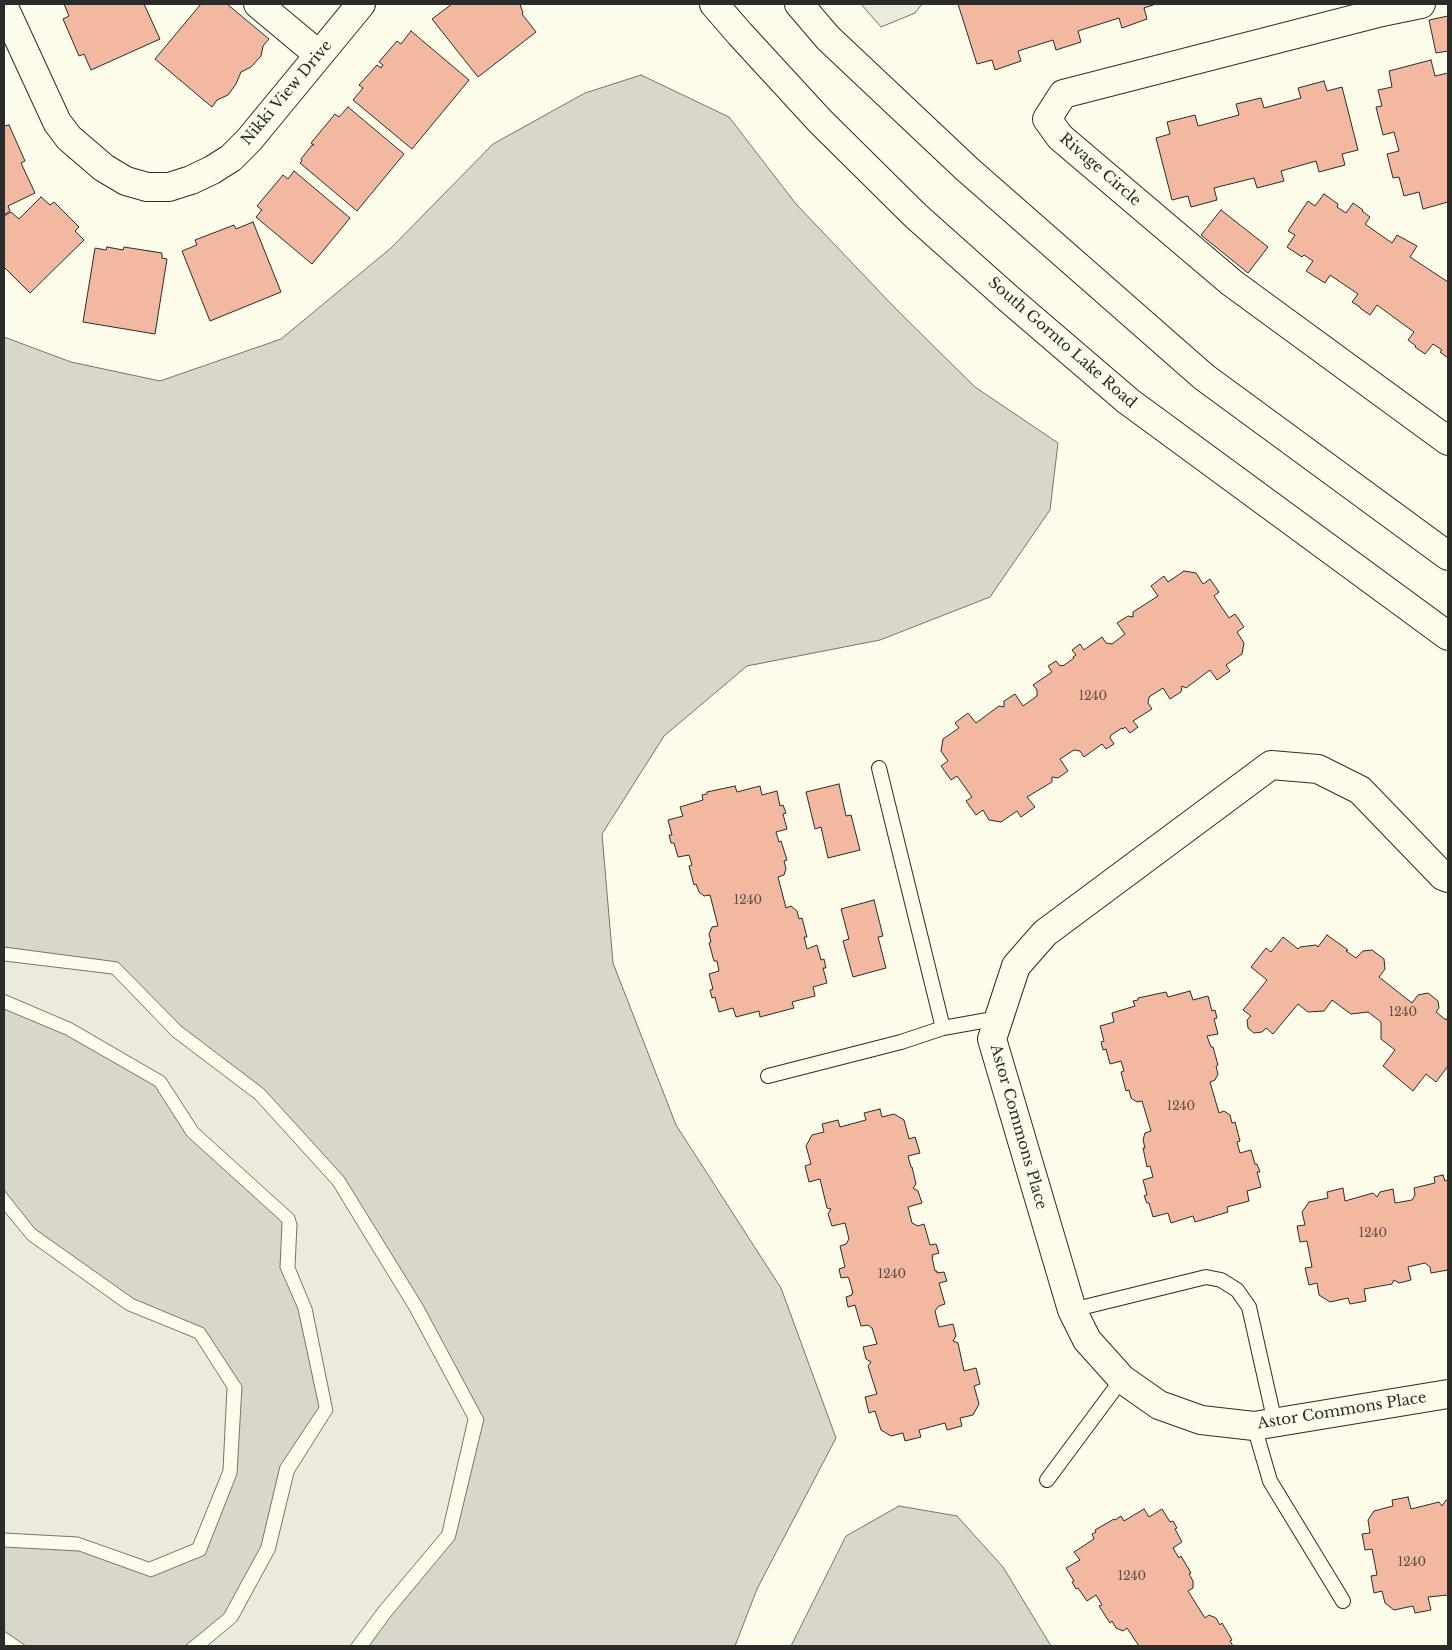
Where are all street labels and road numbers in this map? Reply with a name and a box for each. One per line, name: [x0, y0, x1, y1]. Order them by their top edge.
street label: Nikki View Drive: [238, 37, 336, 149]
street label: Rivage Circle: [1056, 130, 1144, 210]
street label: South Gornto Lake Road: [984, 274, 1140, 412]
street label: Astor Commons Place: [986, 1042, 1050, 1212]
street label: Astor Commons Place: [1256, 1389, 1428, 1433]

